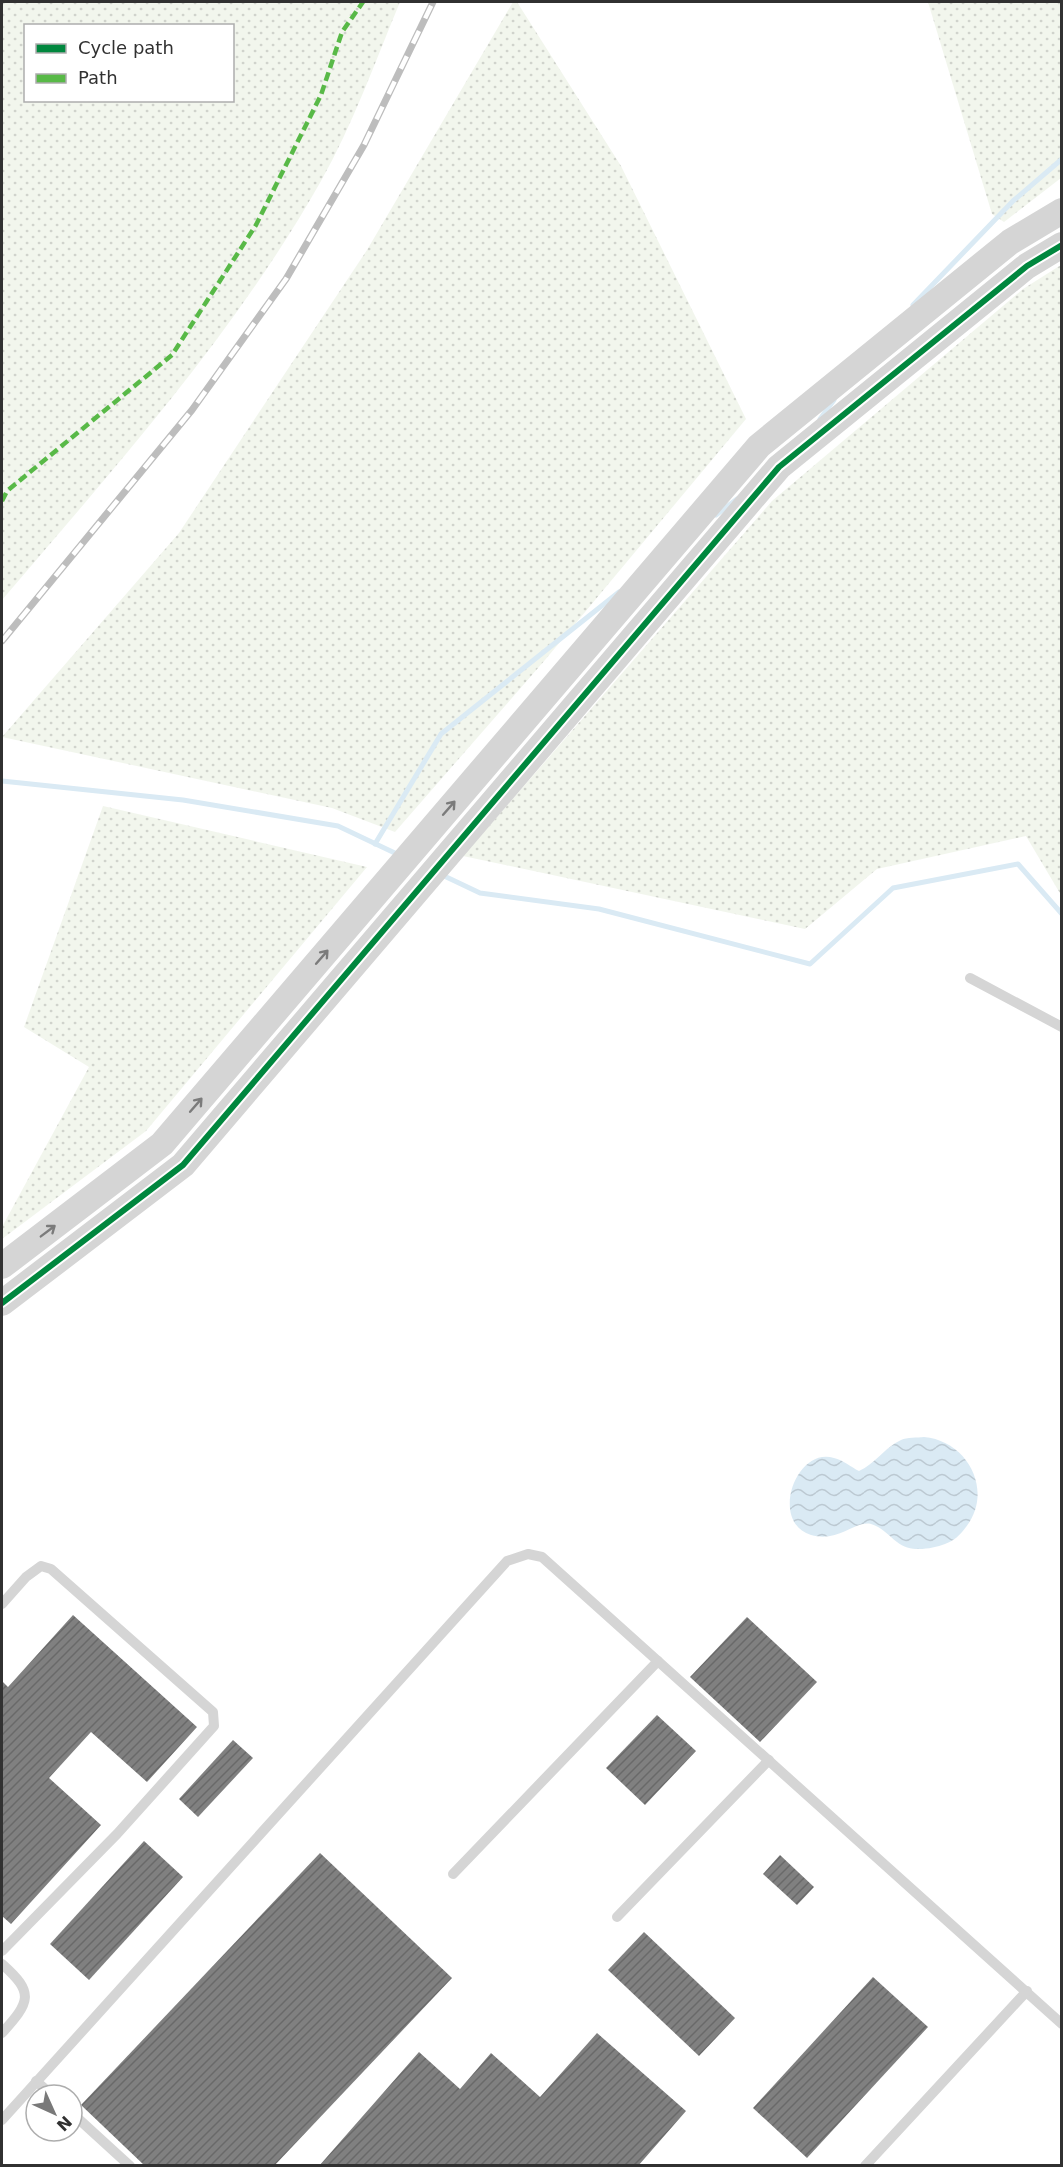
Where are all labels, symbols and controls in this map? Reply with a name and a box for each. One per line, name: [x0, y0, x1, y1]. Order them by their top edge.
legend: [24, 24, 234, 102]
text: Cycle path: [78, 37, 174, 58]
text: Path: [78, 67, 118, 88]
one-way arrow: [442, 801, 456, 816]
one-way arrow: [316, 949, 329, 965]
one-way arrow: [189, 1098, 203, 1113]
one-way arrow: [40, 1224, 56, 1237]
north arrow: [24, 2083, 84, 2143]
text: N: [53, 2112, 76, 2135]

